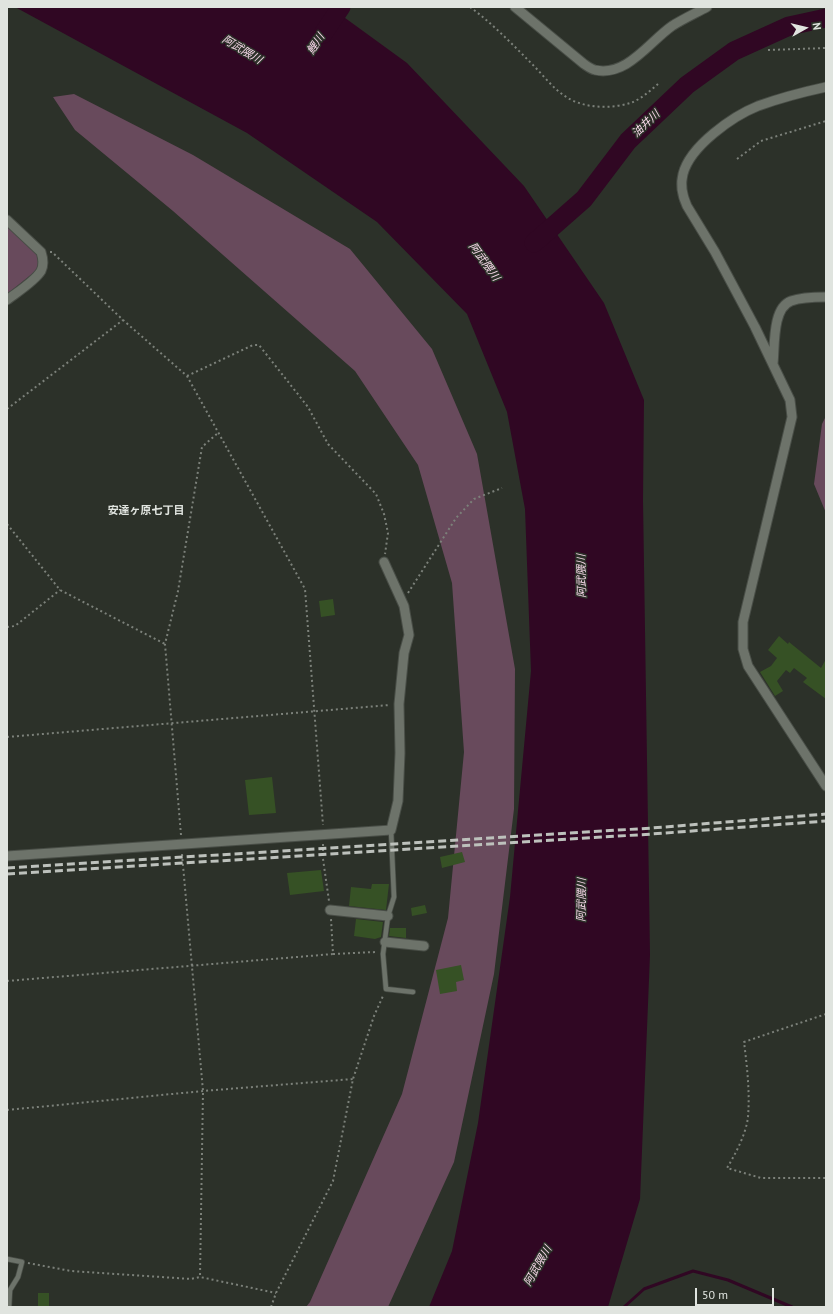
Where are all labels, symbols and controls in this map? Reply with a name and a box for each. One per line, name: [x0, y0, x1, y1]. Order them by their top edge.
north arrow: [785, 8, 825, 48]
text: N: [809, 22, 824, 31]
water label: 鯉川: [304, 31, 328, 57]
water label: 阿武隈川: [220, 33, 264, 67]
water label: 油井川: [630, 108, 662, 140]
water label: 阿武隈川: [466, 240, 502, 284]
district label: 安達ヶ原七丁目: [108, 504, 184, 518]
water label: 阿武隈川: [575, 554, 589, 598]
water label: 阿武隈川: [575, 878, 589, 922]
water label: 阿武隈川: [521, 1244, 555, 1288]
scale bar: [697, 1280, 776, 1306]
text: 50 m: [702, 1287, 728, 1302]

